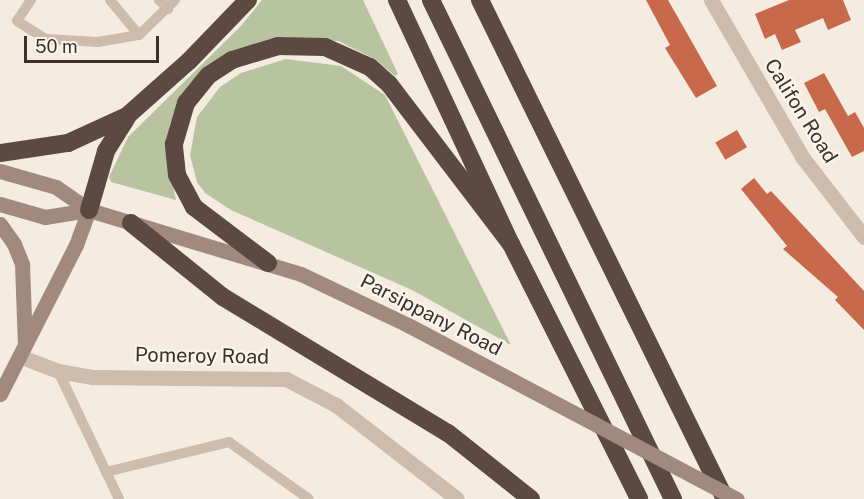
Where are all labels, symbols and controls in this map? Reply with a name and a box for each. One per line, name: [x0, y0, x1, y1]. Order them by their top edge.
scale bar: [27, 24, 162, 62]
text: 50 m: [35, 36, 78, 57]
street label: Califon Road: [759, 54, 843, 168]
street label: Parsippany Road: [356, 269, 506, 361]
street label: Pomeroy Road: [135, 343, 269, 369]

